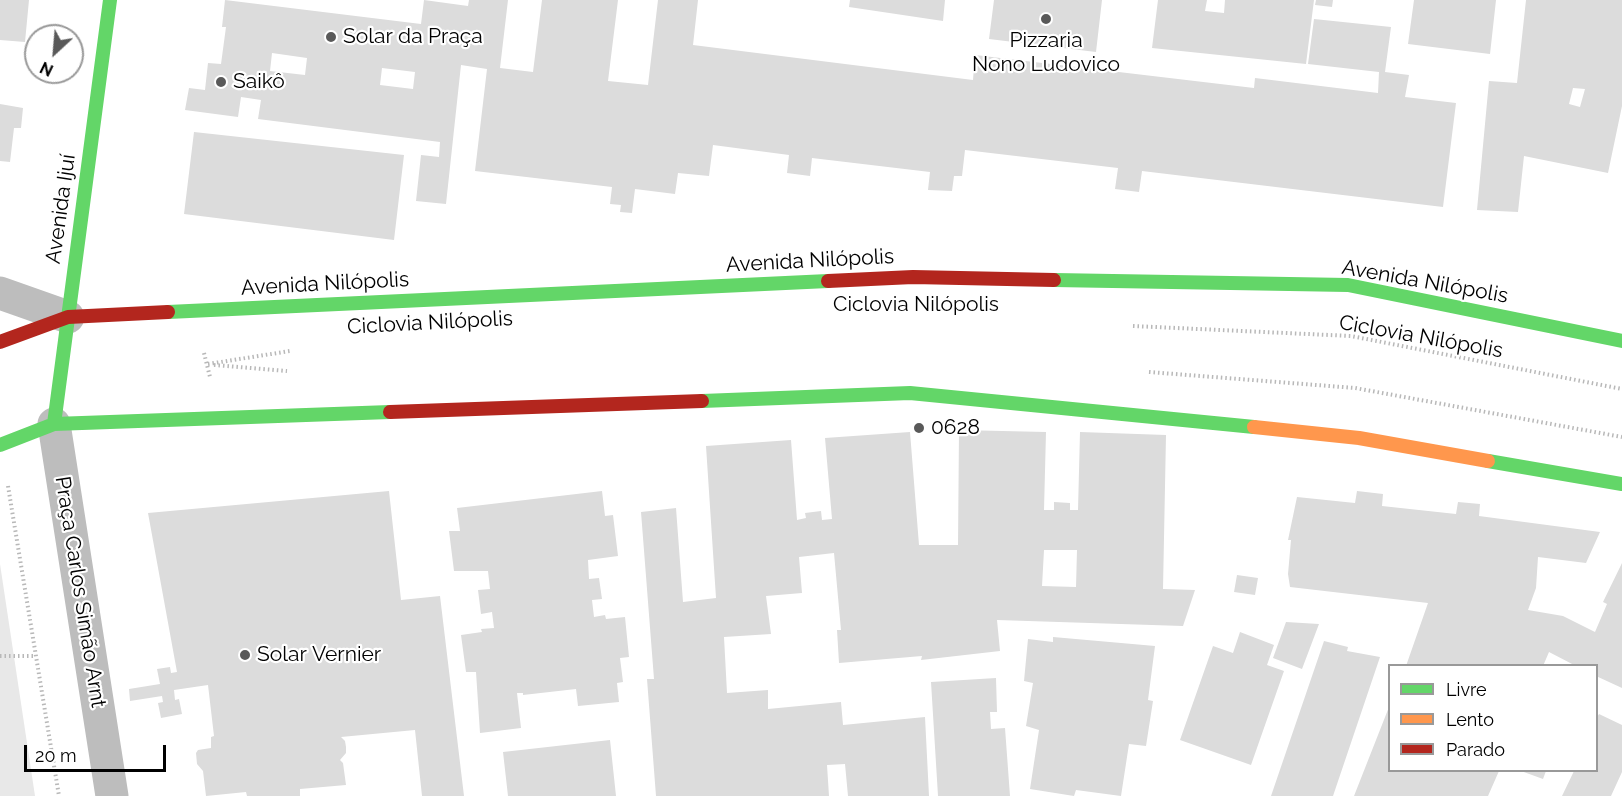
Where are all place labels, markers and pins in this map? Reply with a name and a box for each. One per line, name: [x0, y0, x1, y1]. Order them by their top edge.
marker: Pizzaria Nono Ludovico: [1039, 12, 1053, 26]
place label: Solar da Praça: [343, 24, 483, 50]
place label: Pizzaria Nono Ludovico: [972, 28, 1120, 78]
marker: Solar da Praça: [324, 30, 338, 44]
place label: Saikô: [233, 69, 285, 95]
marker: Saikô: [214, 75, 228, 89]
place label: 0628: [931, 415, 980, 441]
marker: 0628: [912, 421, 926, 435]
place label: Solar Vernier: [257, 642, 381, 668]
marker: Solar Vernier: [238, 648, 252, 662]

